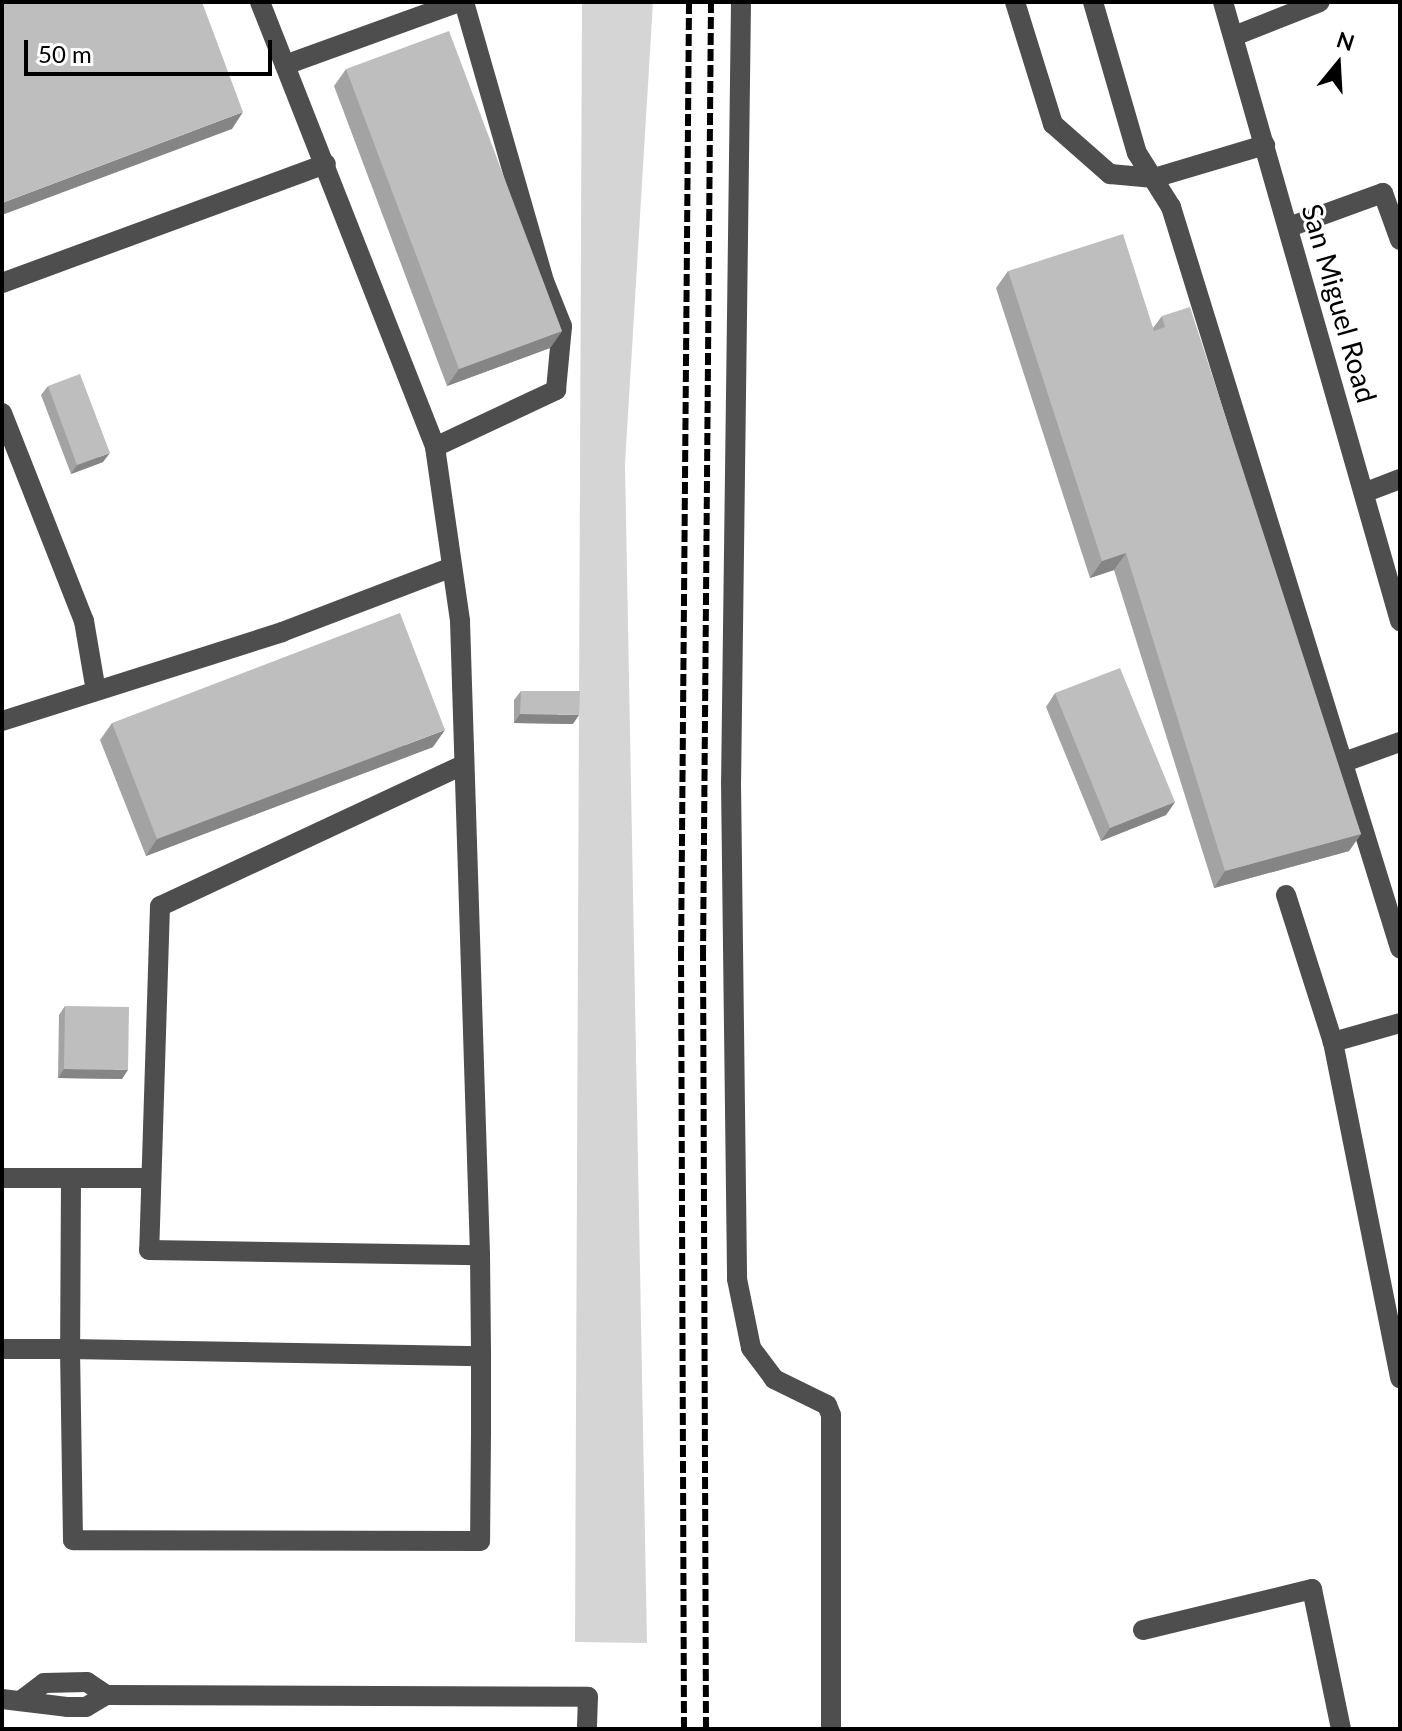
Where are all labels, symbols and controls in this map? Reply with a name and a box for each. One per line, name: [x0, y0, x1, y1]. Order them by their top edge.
scale bar: [28, 24, 276, 74]
north arrow: [1298, 24, 1378, 104]
text: N: [1333, 25, 1358, 56]
text: 50 m: [38, 39, 92, 68]
street label: San Miguel Road: [1296, 200, 1384, 406]

